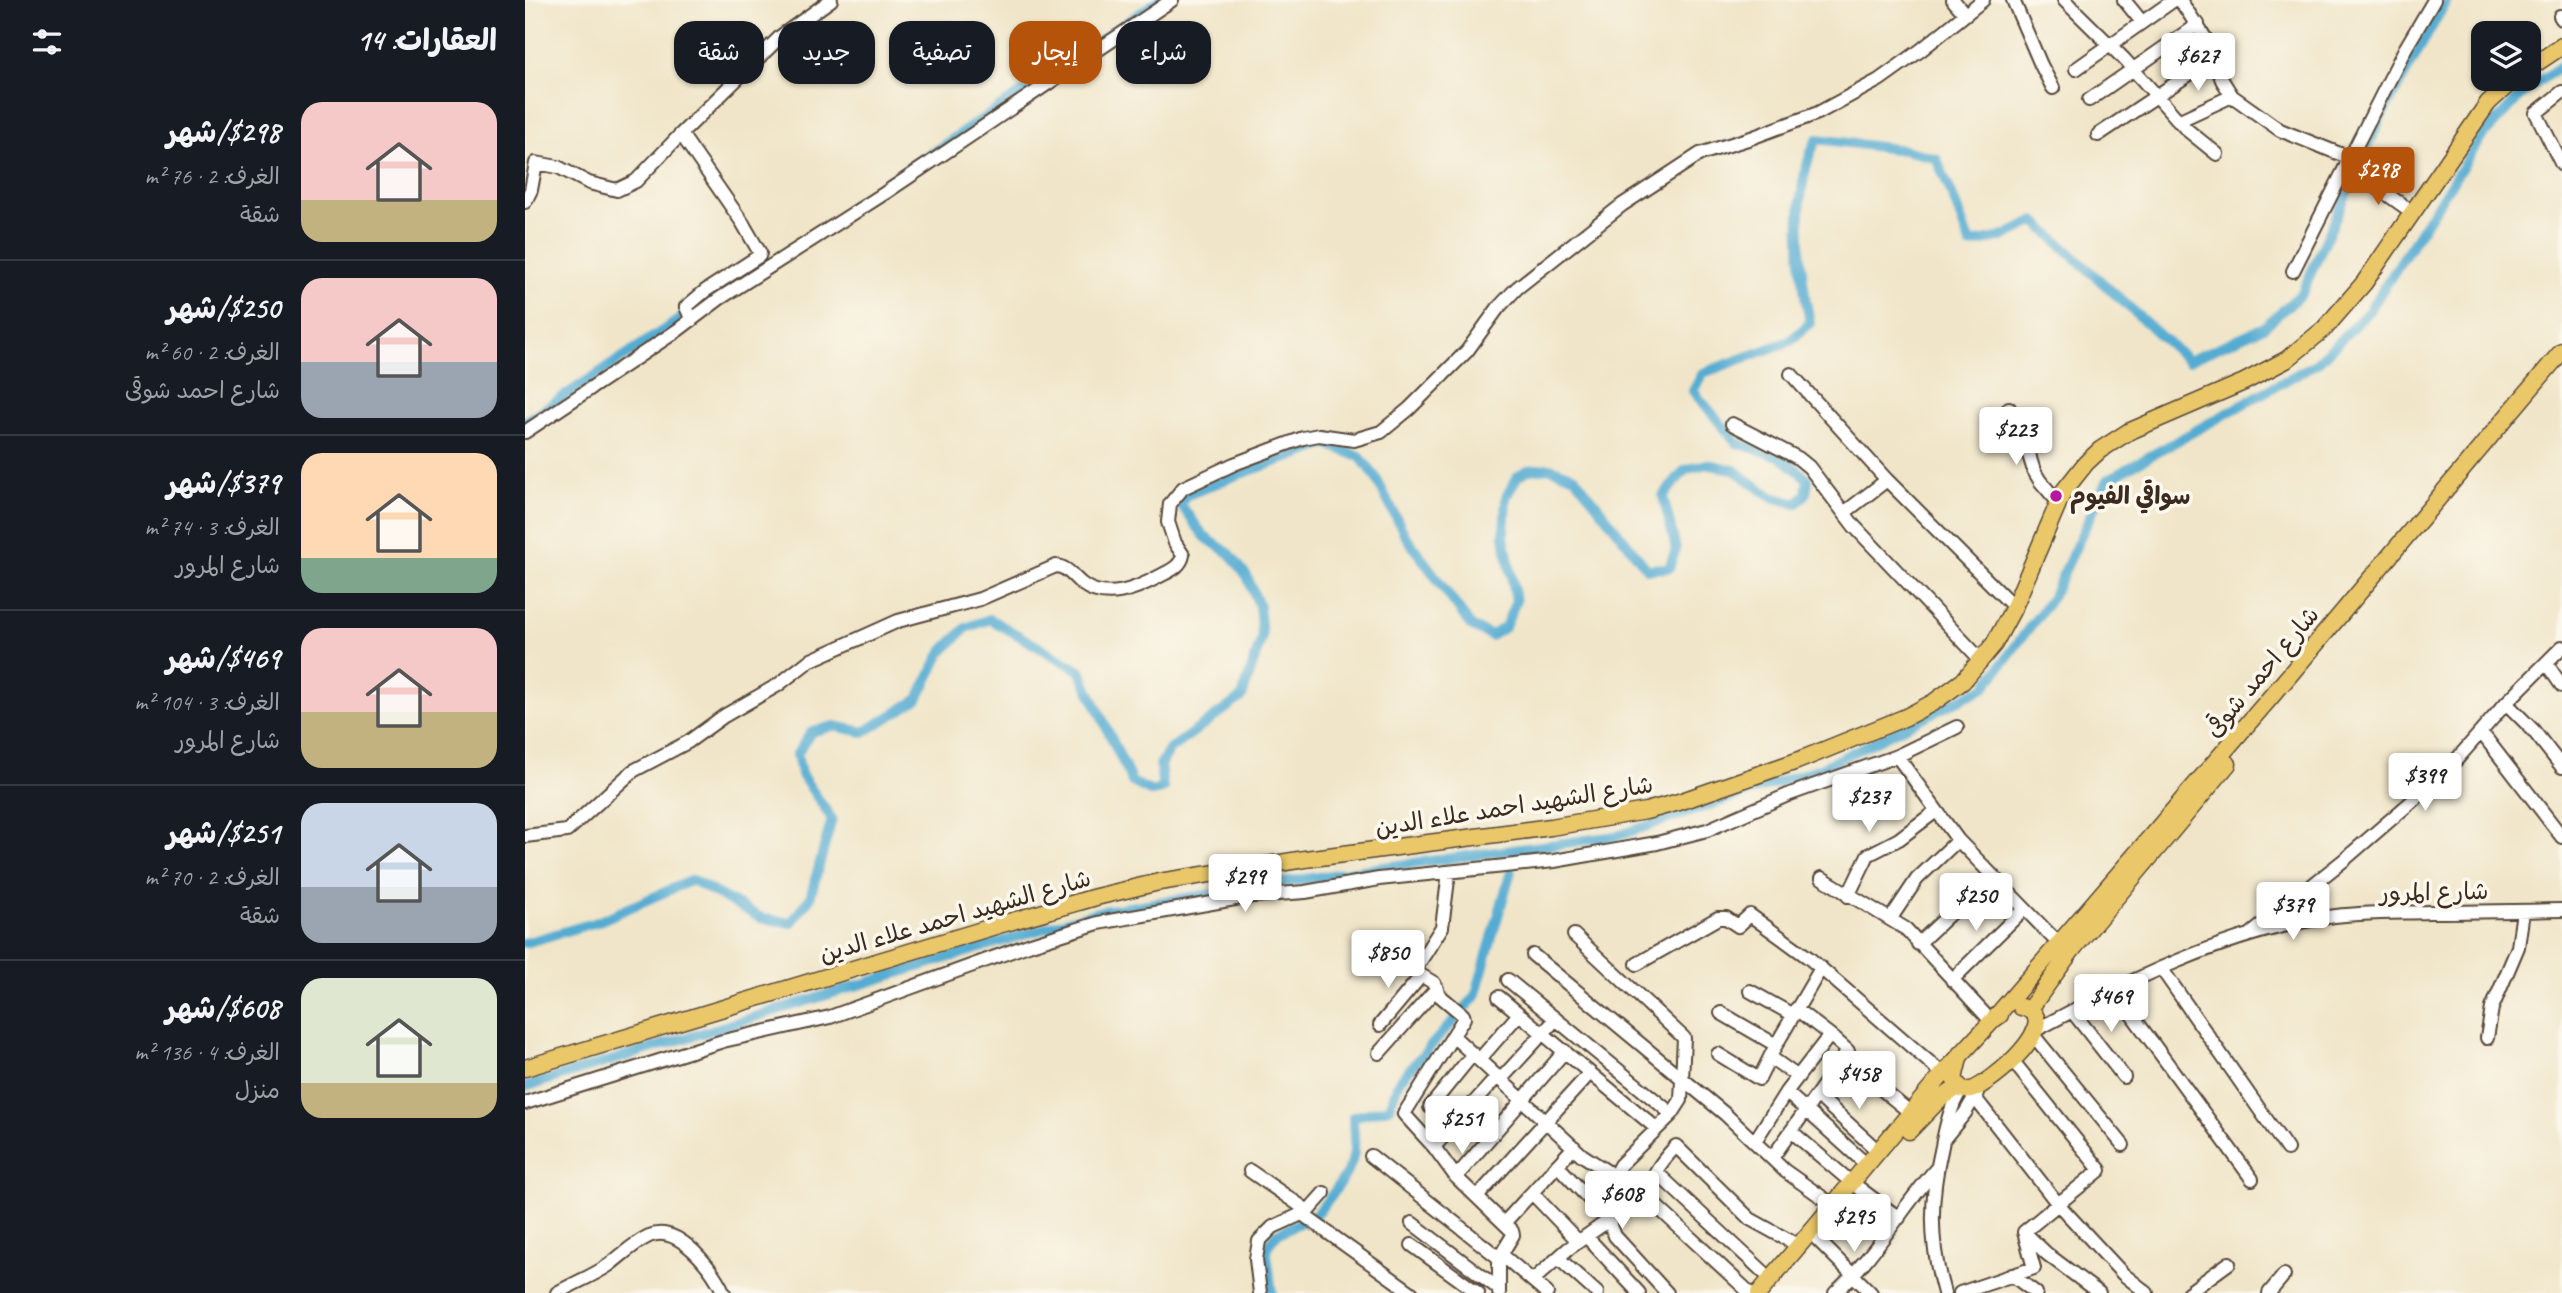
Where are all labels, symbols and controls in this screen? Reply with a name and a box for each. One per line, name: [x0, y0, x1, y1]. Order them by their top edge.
text: العقارات: 14: [356, 21, 497, 59]
chip: شقة: [674, 21, 764, 84]
chip: جديد: [778, 21, 875, 84]
chip: تصفية: [889, 21, 995, 84]
chip: إيجار: [1009, 21, 1102, 84]
chip: شراء: [1116, 21, 1211, 84]
map controls: [2471, 21, 2541, 91]
button: layers: [2471, 21, 2541, 91]
icon: filters: [28, 23, 66, 61]
pin: $627: [2157, 34, 2239, 93]
text: $627: [2177, 41, 2219, 70]
text: $298/شهر: [167, 113, 280, 151]
icon: home: [357, 130, 441, 214]
pin: $298: [2337, 148, 2419, 207]
text: $298: [2357, 155, 2399, 184]
text: الغرف: 2 · 76 m²: [145, 162, 280, 191]
text: شقة: [240, 200, 280, 229]
text: $250/شهر: [167, 289, 280, 327]
icon: home: [357, 306, 441, 390]
text: الغرف: 2 · 60 m²: [145, 338, 280, 367]
text: شارع احمد شوقى: [125, 376, 280, 405]
pin: $223: [1975, 407, 2057, 467]
text: $223: [1995, 415, 2037, 444]
text: $379/شهر: [167, 464, 280, 502]
place label: سواقي الفيوم: [2070, 479, 2190, 514]
icon: home: [357, 481, 441, 565]
marker: سواقي الفيوم: [2048, 488, 2064, 504]
text: الغرف: 3 · 74 m²: [145, 513, 280, 542]
text: شارع المرور: [176, 551, 280, 580]
street label: شارع احمد شوقى: [2198, 600, 2327, 745]
text: $469/شهر: [166, 639, 280, 677]
icon: home: [357, 656, 441, 740]
text: الغرف: 3 · 104 m²: [134, 688, 280, 717]
text: شارع المرور: [176, 726, 280, 755]
pin: $399: [2384, 754, 2466, 813]
text: $399: [2405, 761, 2445, 790]
street label: شارع الشهيد احمد علاء الدين: [1373, 769, 1655, 845]
pin: $237: [1828, 774, 1910, 834]
text: $237: [1848, 782, 1890, 811]
text: $251/شهر: [167, 814, 280, 852]
icon: home: [357, 831, 441, 915]
pin: $299: [1204, 855, 1286, 914]
text: $299: [1225, 862, 1265, 891]
text: الغرف: 2 · 70 m²: [145, 863, 280, 892]
street label: شارع الشهيد احمد علاء الدين: [816, 863, 1095, 971]
pin: $250: [1935, 874, 2017, 933]
street label: شارع المرور: [2377, 876, 2489, 910]
text: $250: [1955, 881, 1997, 910]
pin: $379: [2252, 883, 2334, 942]
text: $379: [2272, 890, 2314, 919]
text: شقة: [240, 901, 280, 930]
pin: $850: [1347, 930, 1429, 990]
text: $850: [1367, 938, 1409, 967]
pin: $469: [2070, 974, 2152, 1034]
text: $469: [2090, 982, 2132, 1011]
text: $608/شهر: [166, 989, 280, 1027]
icon: home: [357, 1006, 441, 1090]
text: الغرف: 4 · 136 m²: [134, 1038, 280, 1067]
pin: $458: [1818, 1052, 1900, 1111]
text: $458: [1838, 1059, 1880, 1088]
text: منزل: [235, 1076, 280, 1105]
pin: $251: [1421, 1096, 1503, 1156]
text: $251: [1441, 1104, 1483, 1133]
pin: $608: [1581, 1172, 1663, 1231]
text: $608: [1601, 1179, 1643, 1208]
pin: $295: [1813, 1194, 1895, 1254]
text: $295: [1834, 1202, 1874, 1231]

